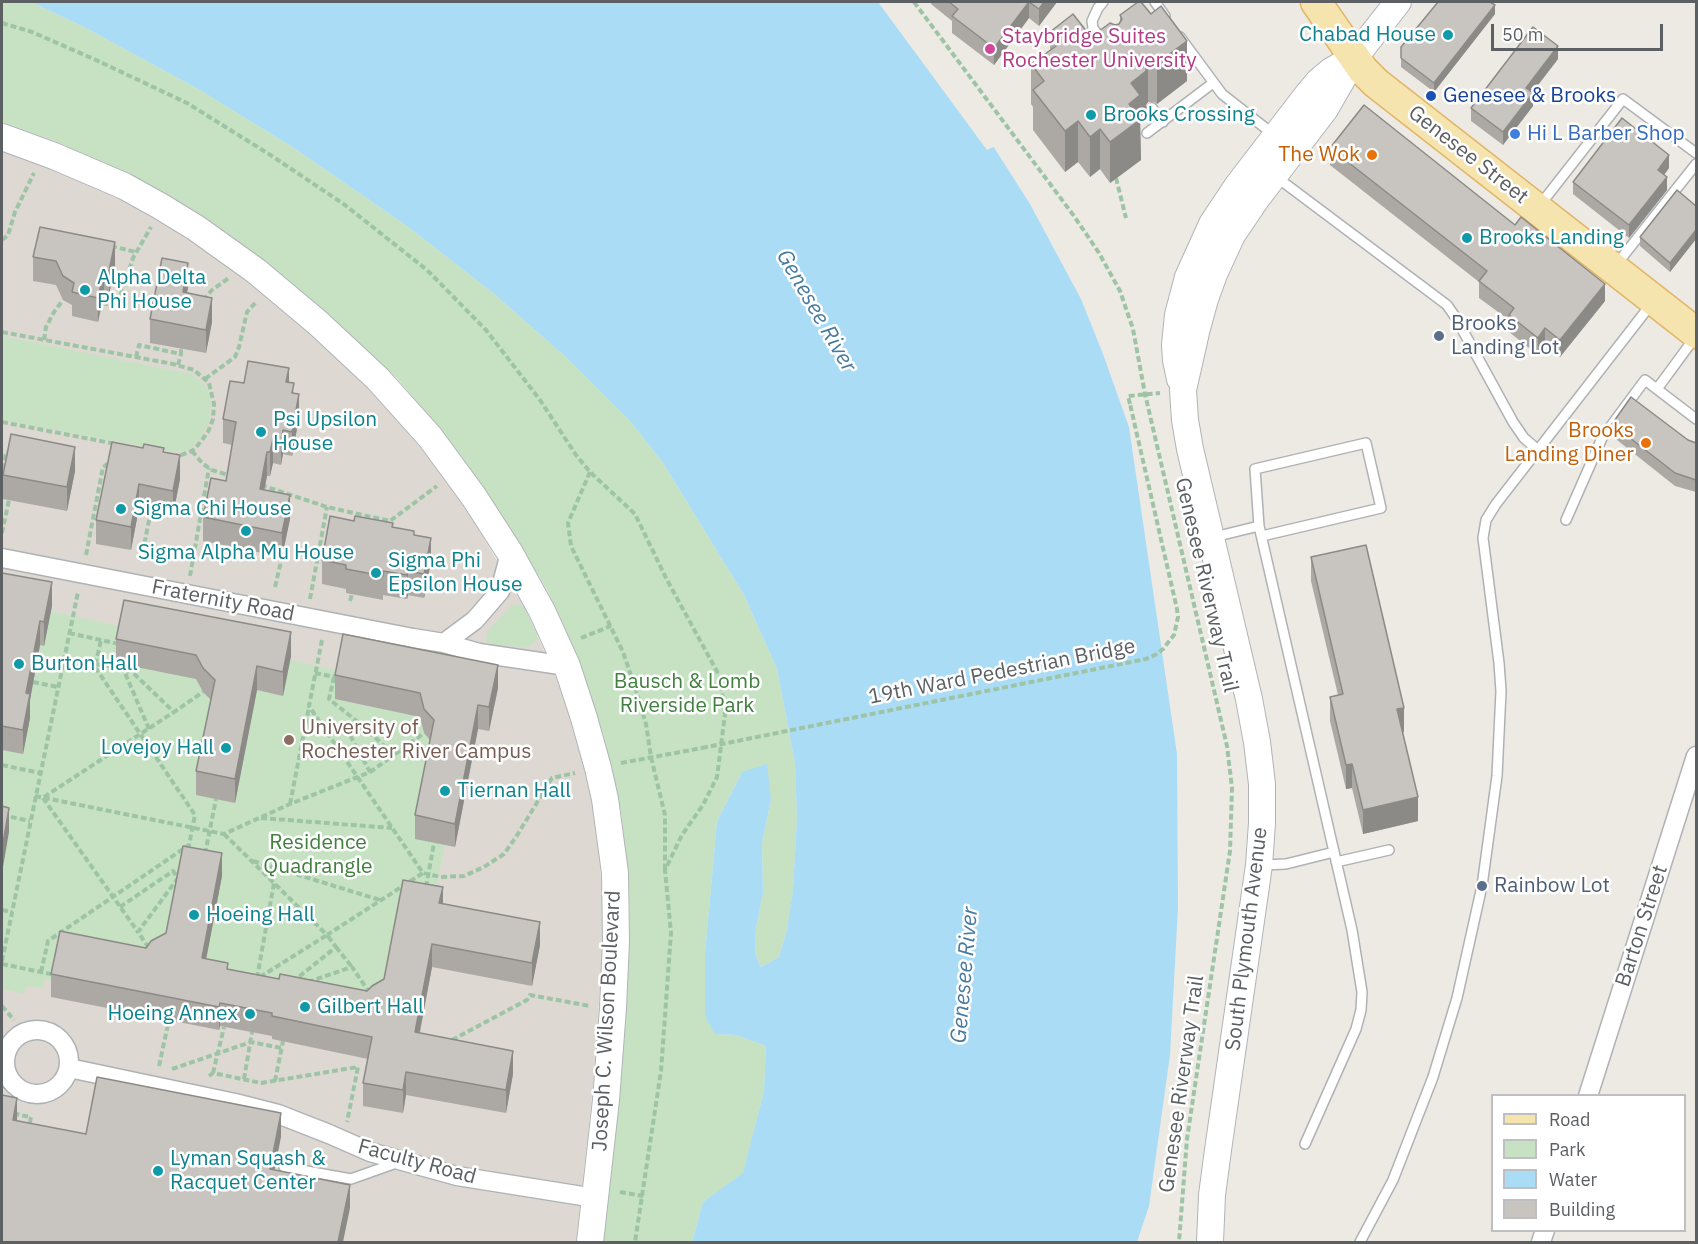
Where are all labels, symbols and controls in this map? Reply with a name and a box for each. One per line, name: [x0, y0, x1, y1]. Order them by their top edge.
scale bar: [1494, 12, 1666, 50]
place label: Chabad House: [1299, 22, 1436, 48]
text: 50 m: [1502, 23, 1544, 46]
place label: Staybridge Suites Rochester University: [1002, 24, 1197, 74]
marker: Chabad House: [1441, 28, 1455, 42]
marker: Staybridge Suites Rochester University: [983, 42, 997, 56]
place label: Genesee & Brooks: [1443, 83, 1616, 109]
marker: Genesee & Brooks: [1424, 89, 1438, 103]
street label: Genesee Street: [1403, 100, 1533, 210]
place label: Brooks Crossing: [1103, 102, 1255, 128]
marker: Brooks Crossing: [1084, 108, 1098, 122]
place label: Hi L Barber Shop: [1527, 121, 1685, 147]
marker: Hi L Barber Shop: [1508, 127, 1522, 141]
place label: The Wok: [1278, 142, 1360, 168]
marker: The Wok: [1365, 148, 1379, 162]
place label: Brooks Landing: [1479, 225, 1624, 251]
marker: Brooks Landing: [1460, 231, 1474, 245]
water label: Genesee River: [770, 245, 862, 377]
place label: Alpha Delta Phi House: [97, 265, 206, 315]
marker: Alpha Delta Phi House: [78, 283, 92, 297]
place label: Brooks Landing Lot: [1451, 311, 1559, 361]
marker: Brooks Landing Lot: [1432, 329, 1446, 343]
place label: Psi Upsilon House: [273, 407, 377, 457]
place label: Brooks Landing Diner: [1504, 418, 1634, 468]
marker: Psi Upsilon House: [254, 425, 268, 439]
marker: Brooks Landing Diner: [1639, 436, 1653, 450]
street label: Genesee Riverway Trail: [1169, 475, 1243, 695]
place label: Sigma Chi House: [133, 496, 292, 522]
marker: Sigma Chi House: [114, 502, 128, 516]
marker: Sigma Alpha Mu House: [239, 524, 253, 538]
place label: Sigma Alpha Mu House: [138, 540, 354, 566]
place label: Sigma Phi Epsilon House: [388, 548, 523, 598]
marker: Sigma Phi Epsilon House: [369, 566, 383, 580]
street label: Fraternity Road: [149, 575, 297, 627]
street label: 19th Ward Pedestrian Bridge: [866, 634, 1138, 710]
place label: Burton Hall: [31, 651, 138, 677]
marker: Burton Hall: [12, 657, 26, 671]
park label: Bausch & Lomb Riverside Park: [614, 669, 760, 719]
place label: University of Rochester River Campus: [301, 715, 531, 765]
marker: University of Rochester River Campus: [282, 733, 296, 747]
place label: Lovejoy Hall: [101, 735, 214, 761]
marker: Lovejoy Hall: [219, 741, 233, 755]
place label: Tiernan Hall: [457, 778, 571, 804]
marker: Tiernan Hall: [438, 784, 452, 798]
street label: South Plymouth Avenue: [1221, 826, 1273, 1052]
park label: Residence Quadrangle: [263, 830, 373, 880]
street label: Barton Street: [1611, 862, 1673, 990]
place label: Rainbow Lot: [1494, 873, 1610, 899]
marker: Rainbow Lot: [1475, 879, 1489, 893]
street label: Joseph C. Wilson Boulevard: [588, 890, 626, 1152]
place label: Hoeing Hall: [206, 902, 315, 928]
water label: Genesee River: [946, 906, 984, 1044]
marker: Hoeing Hall: [187, 908, 201, 922]
street label: Genesee Riverway Trail: [1154, 974, 1210, 1194]
place label: Gilbert Hall: [317, 994, 424, 1020]
marker: Gilbert Hall: [298, 1000, 312, 1014]
place label: Hoeing Annex: [107, 1001, 238, 1027]
marker: Hoeing Annex: [243, 1007, 257, 1021]
legend: [1491, 1094, 1686, 1232]
text: Road: [1549, 1108, 1590, 1131]
street label: Faculty Road: [355, 1134, 479, 1190]
text: Park: [1549, 1138, 1585, 1161]
place label: Lyman Squash & Racquet Center: [170, 1146, 326, 1196]
marker: Lyman Squash & Racquet Center: [151, 1164, 165, 1178]
text: Water: [1549, 1168, 1597, 1191]
text: Building: [1549, 1198, 1615, 1221]

